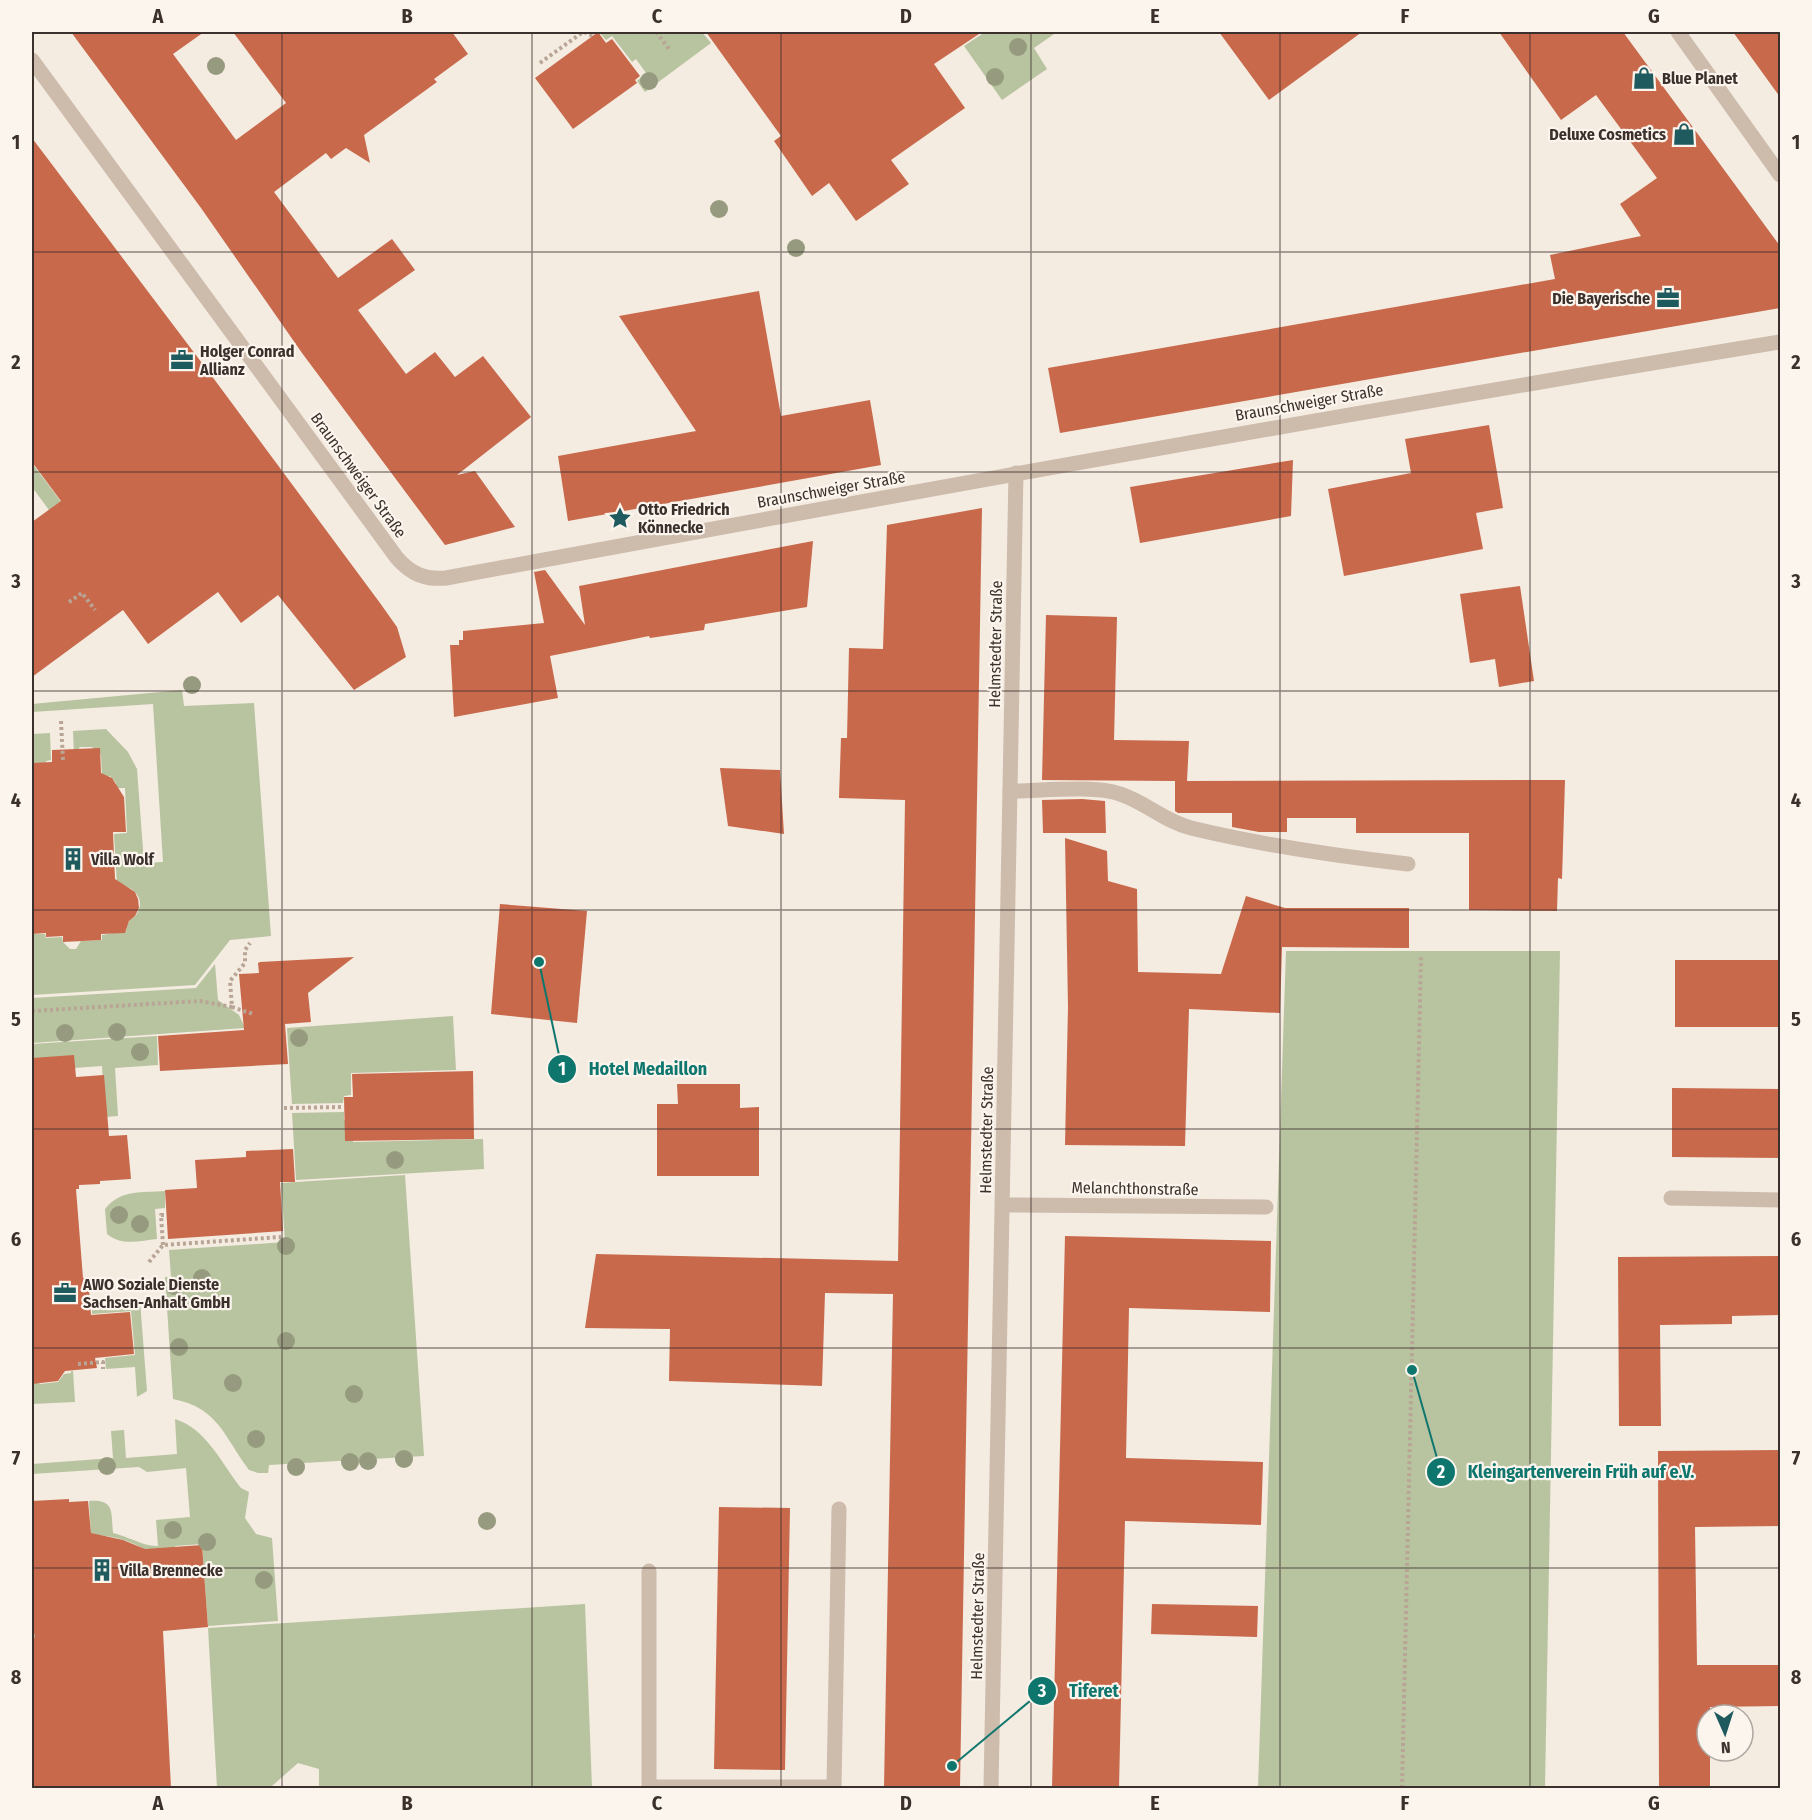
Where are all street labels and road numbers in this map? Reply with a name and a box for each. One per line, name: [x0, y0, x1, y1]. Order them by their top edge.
street label: Braunschweiger Straße: [1234, 380, 1385, 425]
street label: Braunschweiger Straße: [307, 409, 410, 542]
street label: Braunschweiger Straße: [756, 467, 907, 512]
street label: Helmstedter Straße: [985, 580, 1006, 708]
street label: Helmstedter Straße: [976, 1066, 997, 1194]
street label: Melanchthonstraße: [1071, 1178, 1199, 1199]
street label: Helmstedter Straße: [967, 1552, 988, 1680]

